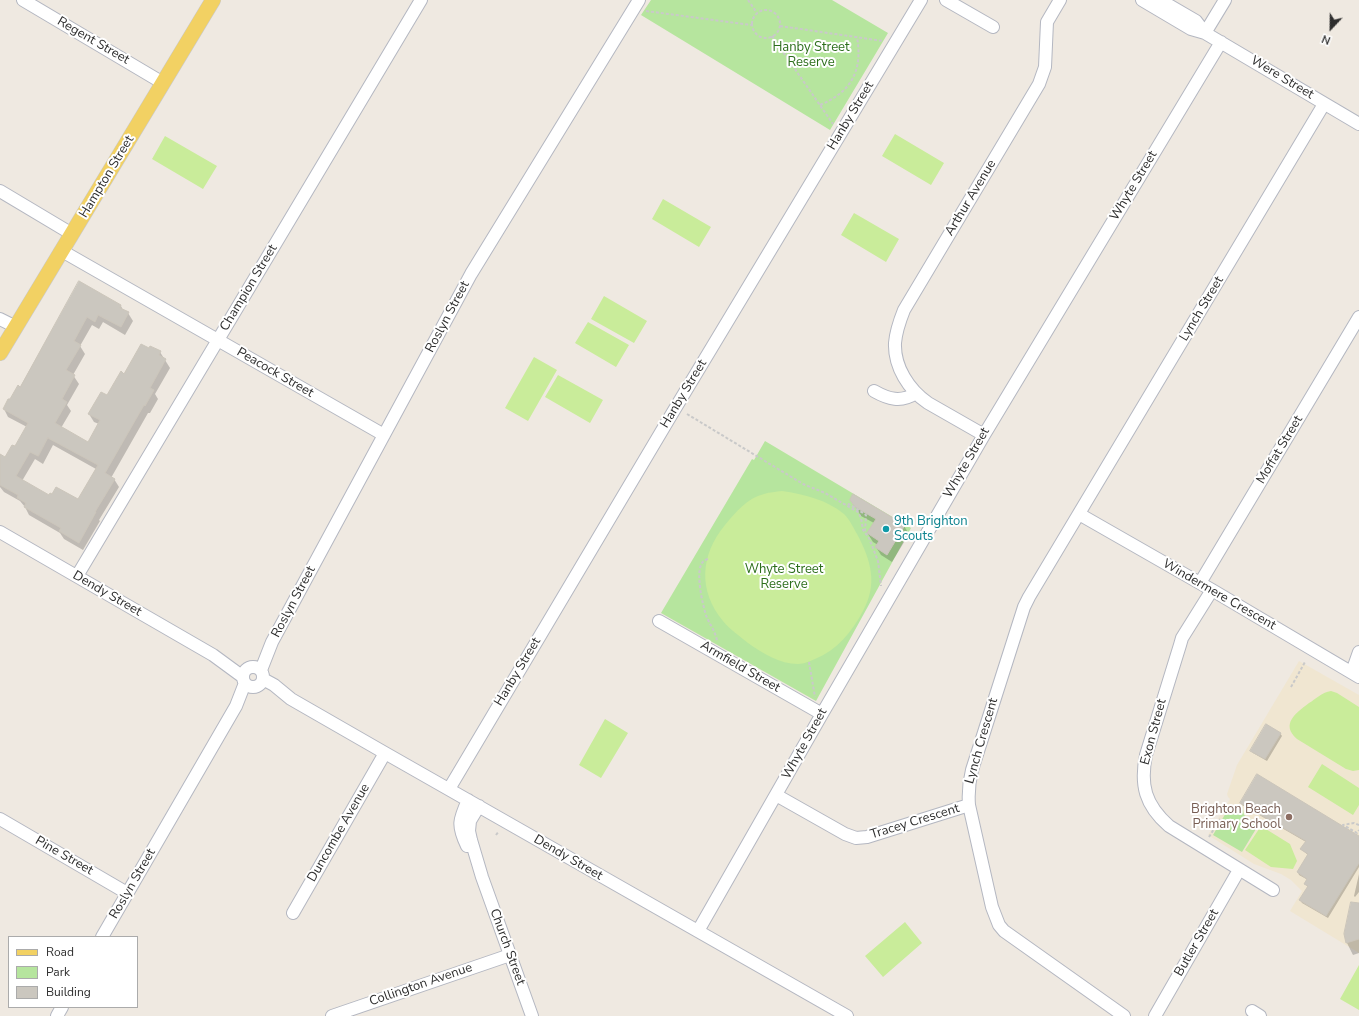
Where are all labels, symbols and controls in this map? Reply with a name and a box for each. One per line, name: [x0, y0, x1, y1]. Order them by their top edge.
north arrow: [1311, 8, 1351, 48]
street label: Regent Street: [54, 14, 132, 68]
text: N: [1320, 31, 1333, 48]
park label: Hanby Street Reserve: [772, 40, 850, 71]
street label: Were Street: [1248, 53, 1316, 103]
street label: Hanby Street: [824, 79, 878, 153]
street label: Hampton Street: [76, 133, 138, 221]
street label: Whyte Street: [1107, 148, 1161, 224]
street label: Arthur Avenue: [942, 157, 1000, 239]
street label: Champion Street: [217, 242, 281, 334]
street label: Lynch Street: [1177, 274, 1227, 344]
street label: Roslyn Street: [423, 279, 473, 355]
street label: Peacock Street: [234, 345, 316, 401]
street label: Hanby Street: [657, 357, 711, 431]
street label: Moffat Street: [1254, 413, 1306, 487]
street label: Whyte Street: [941, 425, 993, 501]
place label: 9th Brighton Scouts: [894, 514, 968, 545]
marker: 9th Brighton Scouts: [881, 524, 891, 534]
street label: Windermere Crescent: [1160, 556, 1278, 634]
park label: Whyte Street Reserve: [745, 562, 823, 593]
street label: Roslyn Street: [269, 564, 319, 640]
street label: Dendy Street: [70, 568, 144, 620]
street label: Hanby Street: [491, 635, 545, 709]
street label: Armfield Street: [697, 638, 783, 696]
street label: Lynch Crescent: [962, 696, 1002, 786]
street label: Exon Street: [1138, 697, 1170, 767]
street label: Whyte Street: [779, 706, 831, 782]
street label: Duncombe Avenue: [305, 781, 373, 885]
street label: Tracey Crescent: [869, 801, 961, 843]
place label: Brighton Beach Primary School: [1191, 802, 1281, 833]
marker: Brighton Beach Primary School: [1284, 812, 1294, 822]
street label: Dendy Street: [531, 832, 605, 884]
street label: Pine Street: [32, 833, 96, 879]
street label: Roslyn Street: [107, 846, 159, 922]
street label: Church Street: [486, 907, 528, 987]
street label: Butler Street: [1172, 907, 1222, 979]
legend: [8, 936, 138, 1008]
text: Road: [46, 944, 74, 960]
street label: Collington Avenue: [367, 960, 475, 1010]
text: Park: [46, 964, 70, 980]
text: Building: [46, 984, 91, 1000]

